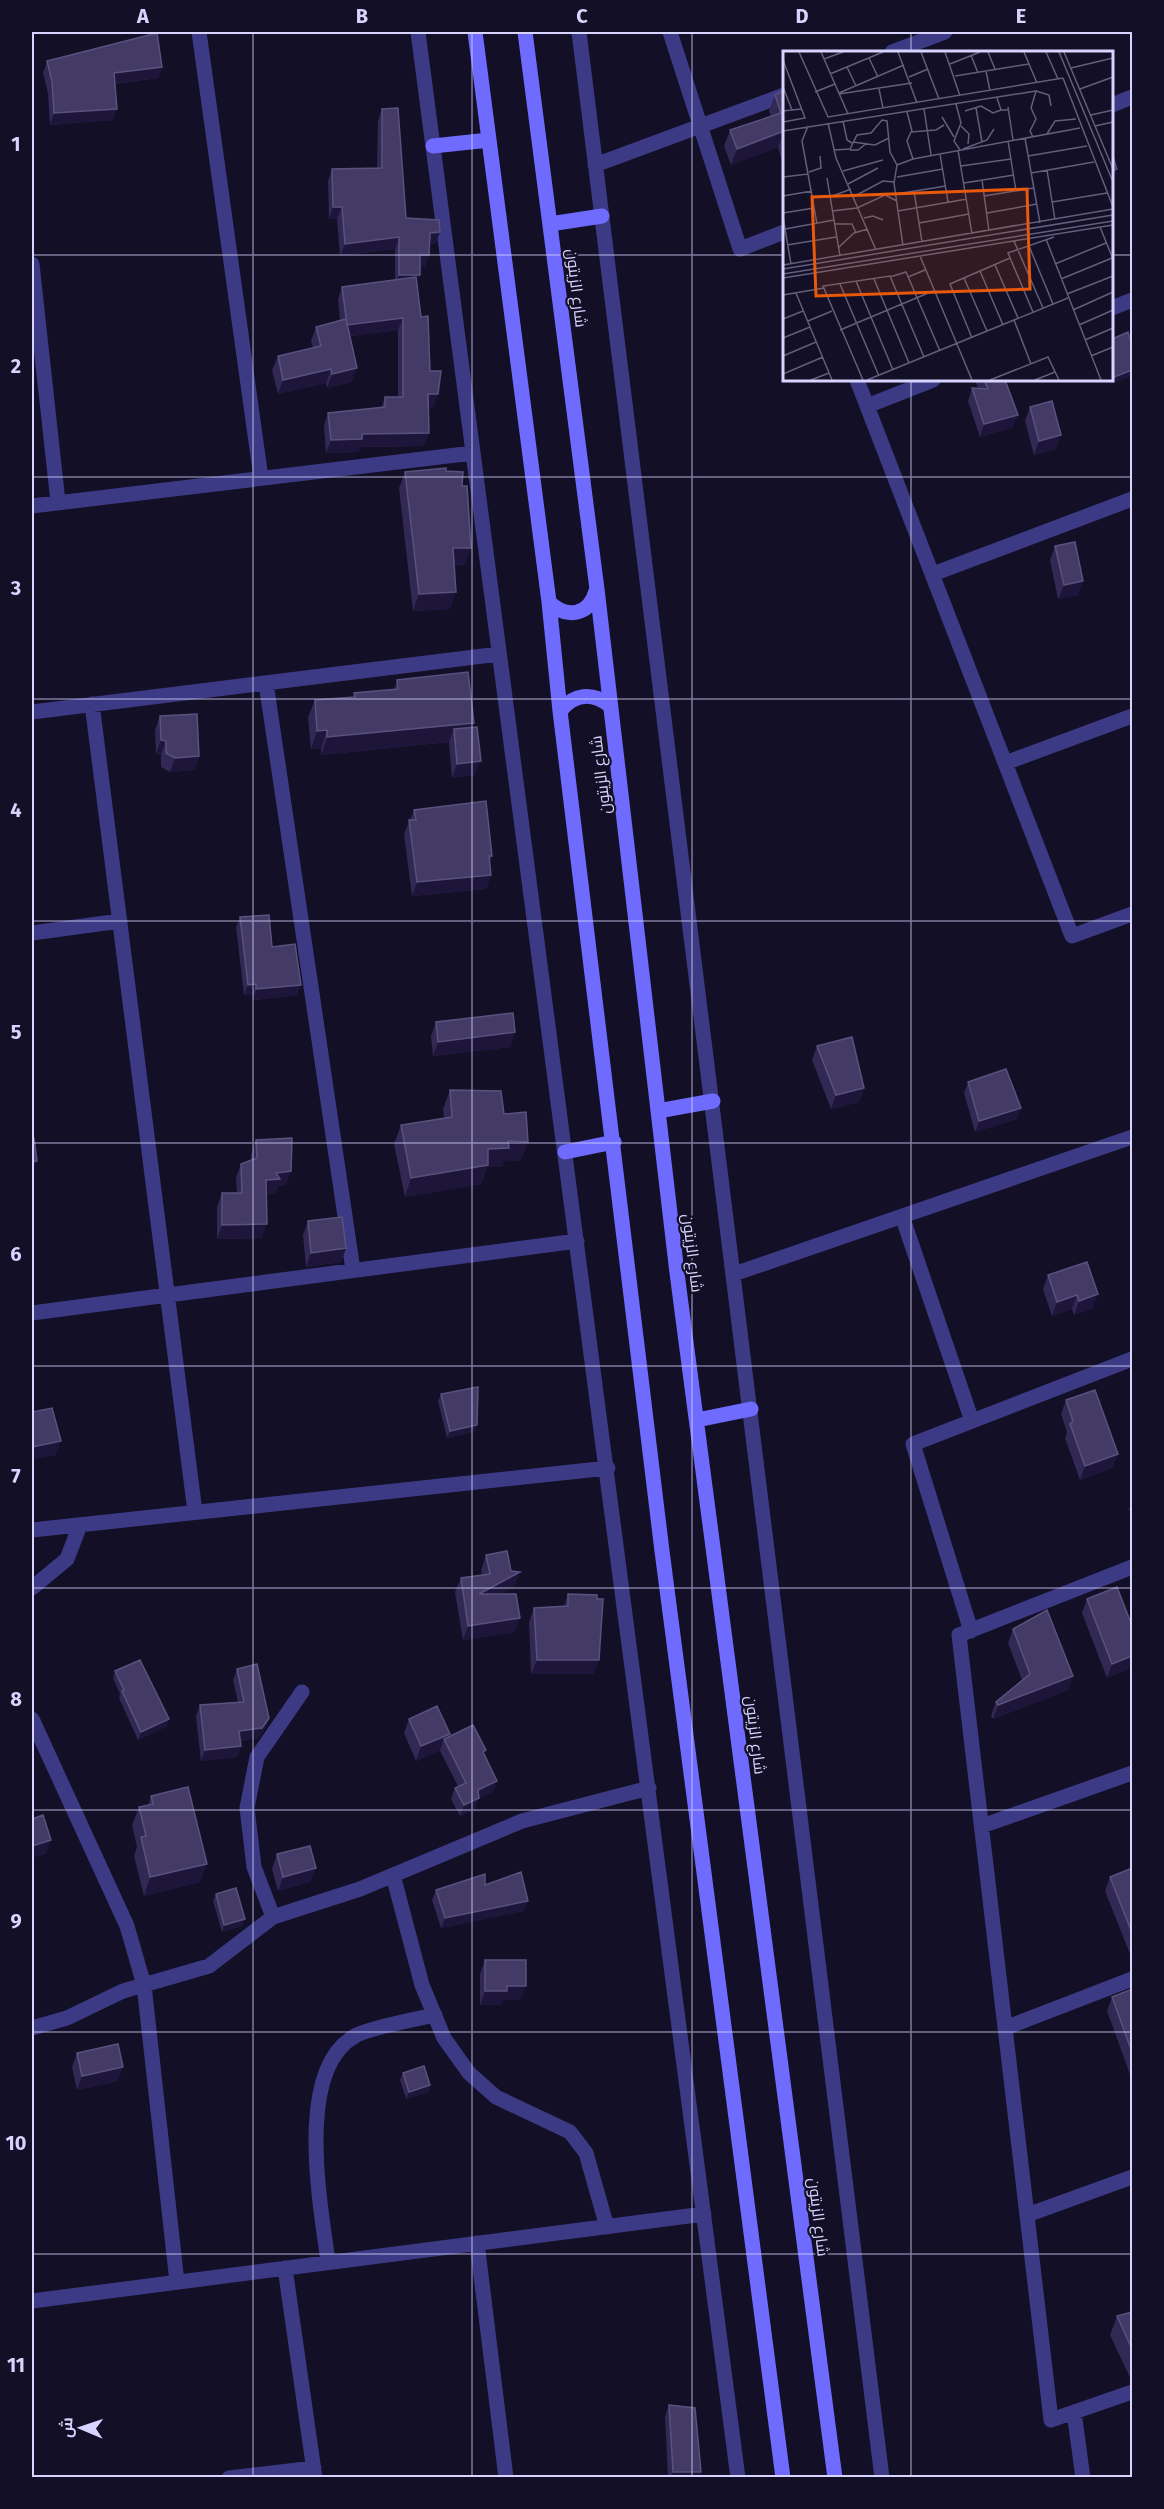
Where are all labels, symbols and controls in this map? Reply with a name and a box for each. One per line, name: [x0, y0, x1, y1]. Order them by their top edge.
text: A: [136, 4, 150, 28]
text: B: [356, 4, 368, 28]
text: C: [576, 4, 588, 28]
text: D: [795, 4, 809, 28]
text: E: [1016, 4, 1026, 28]
inset map: [783, 51, 1113, 381]
text: 1: [11, 132, 21, 156]
street label: شارع الزيتون: [560, 248, 591, 329]
text: 2: [11, 354, 21, 378]
text: 3: [10, 576, 21, 600]
street label: شارع الزيتون: [586, 734, 617, 815]
text: 4: [10, 798, 22, 822]
text: 5: [11, 1020, 22, 1044]
street label: شارع الزيتون: [676, 1213, 707, 1294]
text: 6: [10, 1242, 22, 1266]
text: 7: [11, 1464, 21, 1488]
text: 8: [10, 1687, 22, 1711]
street label: شارع الزيتون: [739, 1695, 770, 1776]
text: 9: [10, 1909, 22, 1933]
text: 10: [6, 2131, 26, 2155]
street label: شارع الزيتون: [802, 2177, 833, 2258]
text: 11: [7, 2353, 25, 2377]
north arrow: [51, 2398, 111, 2458]
text: ش: [57, 2417, 76, 2438]

